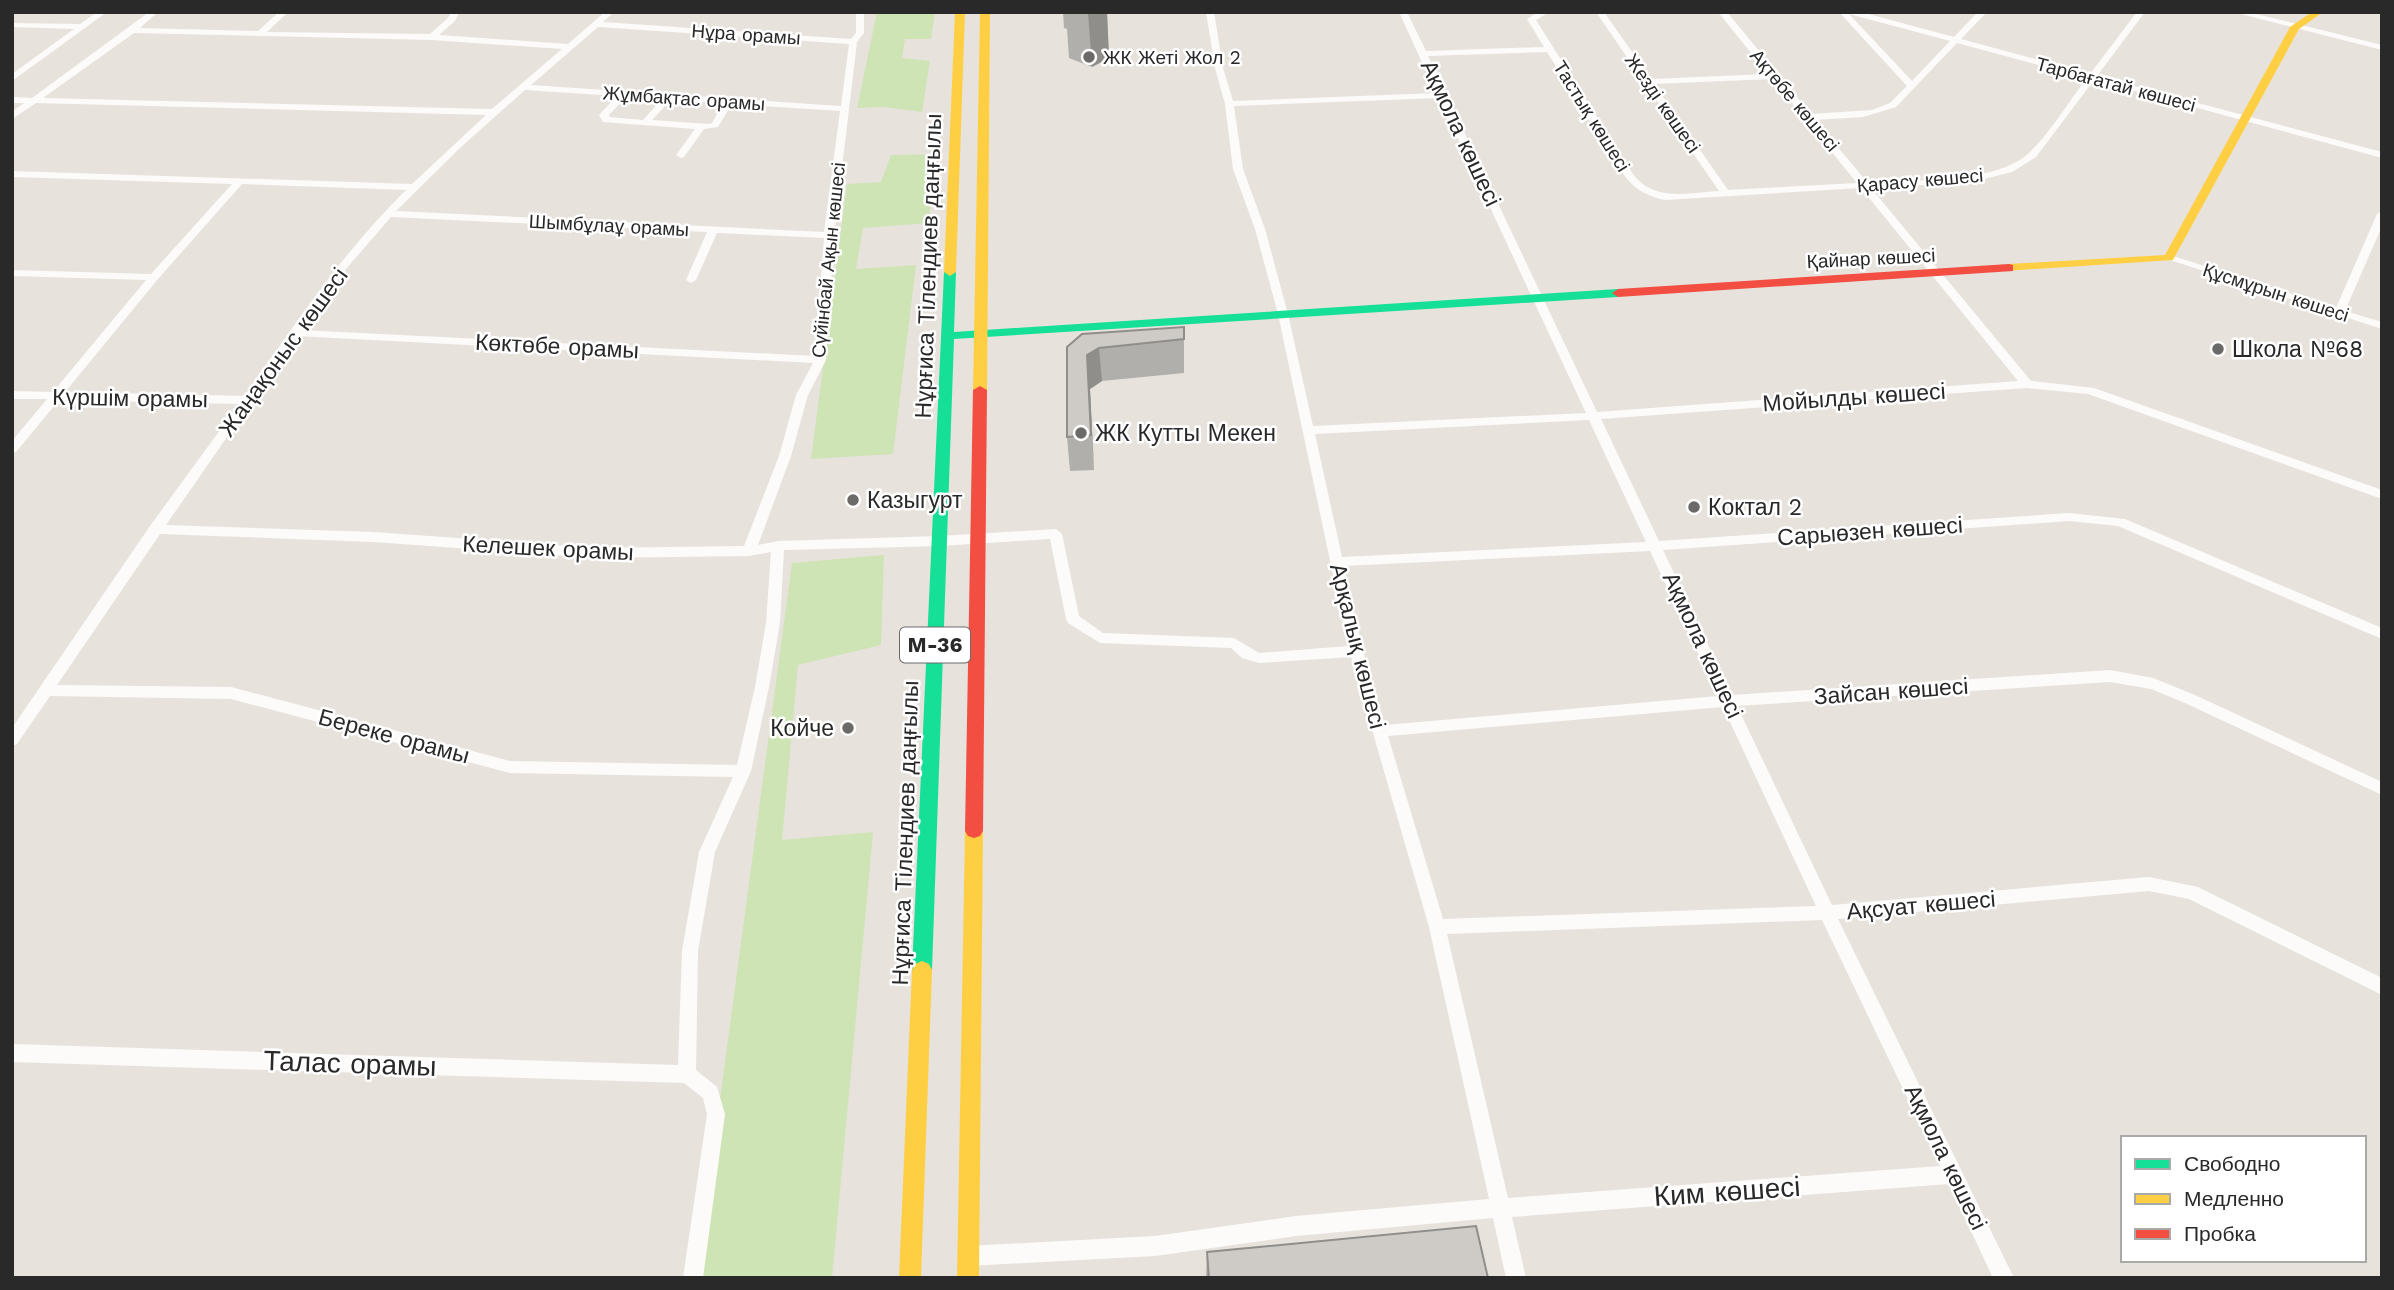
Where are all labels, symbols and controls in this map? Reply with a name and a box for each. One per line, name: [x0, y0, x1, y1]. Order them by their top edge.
street label: Нұра орамы: [691, 19, 801, 50]
street label: Ақтөбе көшесі: [1745, 45, 1844, 156]
place label: ЖК Жеті Жол 2: [1103, 46, 1241, 69]
marker: ЖК Жеті Жол 2: [1081, 49, 1097, 65]
street label: Жезді көшесі: [1620, 49, 1705, 157]
street label: Тарбағатай көшесі: [2033, 52, 2198, 117]
street label: Ақмола көшесі: [1415, 56, 1506, 211]
street label: Тастық көшесі: [1548, 57, 1635, 176]
street label: Жұмбақтас орамы: [602, 81, 766, 116]
street label: Нұрғиса Тілендиев даңғылы: [910, 113, 947, 419]
street label: Сүйінбай Ақын көшесі: [807, 161, 850, 359]
street label: Қарасу көшесі: [1856, 164, 1984, 197]
street label: Шымбұлаұ орамы: [528, 210, 690, 241]
street label: Қайнар көшесі: [1806, 244, 1936, 273]
street label: Құсмұрын көшесі: [2200, 258, 2352, 327]
street label: Жаңақоныс көшесі: [213, 263, 354, 442]
street label: Көктөбе орамы: [474, 329, 640, 364]
place label: Школа №68: [2232, 336, 2363, 363]
marker: Школа №68: [2210, 341, 2226, 357]
street label: Мойылды көшесі: [1762, 378, 1947, 417]
street label: Күршім орамы: [52, 384, 208, 413]
place label: ЖК Кутты Мекен: [1095, 420, 1276, 447]
marker: ЖК Кутты Мекен: [1073, 425, 1089, 441]
place label: Казыгурт: [867, 487, 963, 514]
marker: Казыгурт: [845, 492, 861, 508]
place label: Коктал 2: [1708, 494, 1802, 521]
marker: Коктал 2: [1686, 499, 1702, 515]
street label: Сарыөзен көшесі: [1776, 512, 1964, 551]
street label: Келешек орамы: [462, 531, 634, 566]
street label: Арқалық көшесі: [1324, 561, 1391, 732]
street label: Ақмола көшесі: [1657, 568, 1748, 723]
road number: M-36: [900, 628, 970, 662]
street label: Зайсан көшесі: [1813, 673, 1969, 710]
street label: Нұрғиса Тілендиев даңғылы: [887, 680, 924, 986]
street label: Береке орамы: [315, 703, 472, 770]
place label: Койче: [770, 715, 834, 742]
marker: Койче: [840, 720, 856, 736]
street label: Ақсуат көшесі: [1845, 886, 1997, 925]
street label: Талас орамы: [263, 1044, 437, 1083]
street label: Ақмола көшесі: [1899, 1080, 1992, 1234]
legend: [2121, 1136, 2366, 1262]
text: Свободно: [2184, 1151, 2281, 1176]
street label: Ким көшесі: [1653, 1170, 1801, 1213]
text: Медленно: [2184, 1186, 2284, 1211]
text: Пробка: [2184, 1221, 2256, 1246]

